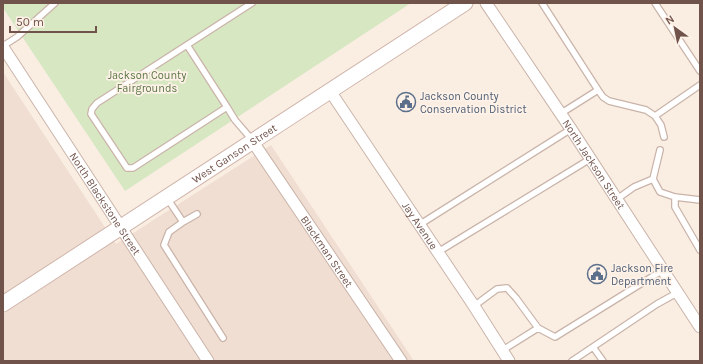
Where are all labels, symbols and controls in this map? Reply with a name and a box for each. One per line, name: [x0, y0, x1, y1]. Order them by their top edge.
scale bar: [10, 8, 96, 34]
north arrow: [655, 8, 695, 48]
text: N: [663, 12, 677, 28]
text: 50 m: [16, 15, 44, 29]
park label: Jackson County Fairgrounds: [108, 69, 186, 95]
place label: Jackson County Conservation District: [420, 90, 527, 116]
public building icon: Jackson County Conservation District: [395, 91, 417, 113]
street label: North Jackson Street: [559, 117, 628, 212]
street label: West Ganson Street: [190, 121, 279, 186]
street label: North Blackstone Street: [67, 150, 143, 258]
street label: Jay Avenue: [399, 200, 440, 252]
street label: Blackman Street: [298, 213, 355, 290]
place label: Jackson Fire Department: [611, 262, 673, 288]
public building icon: Jackson Fire Department: [586, 263, 608, 285]

